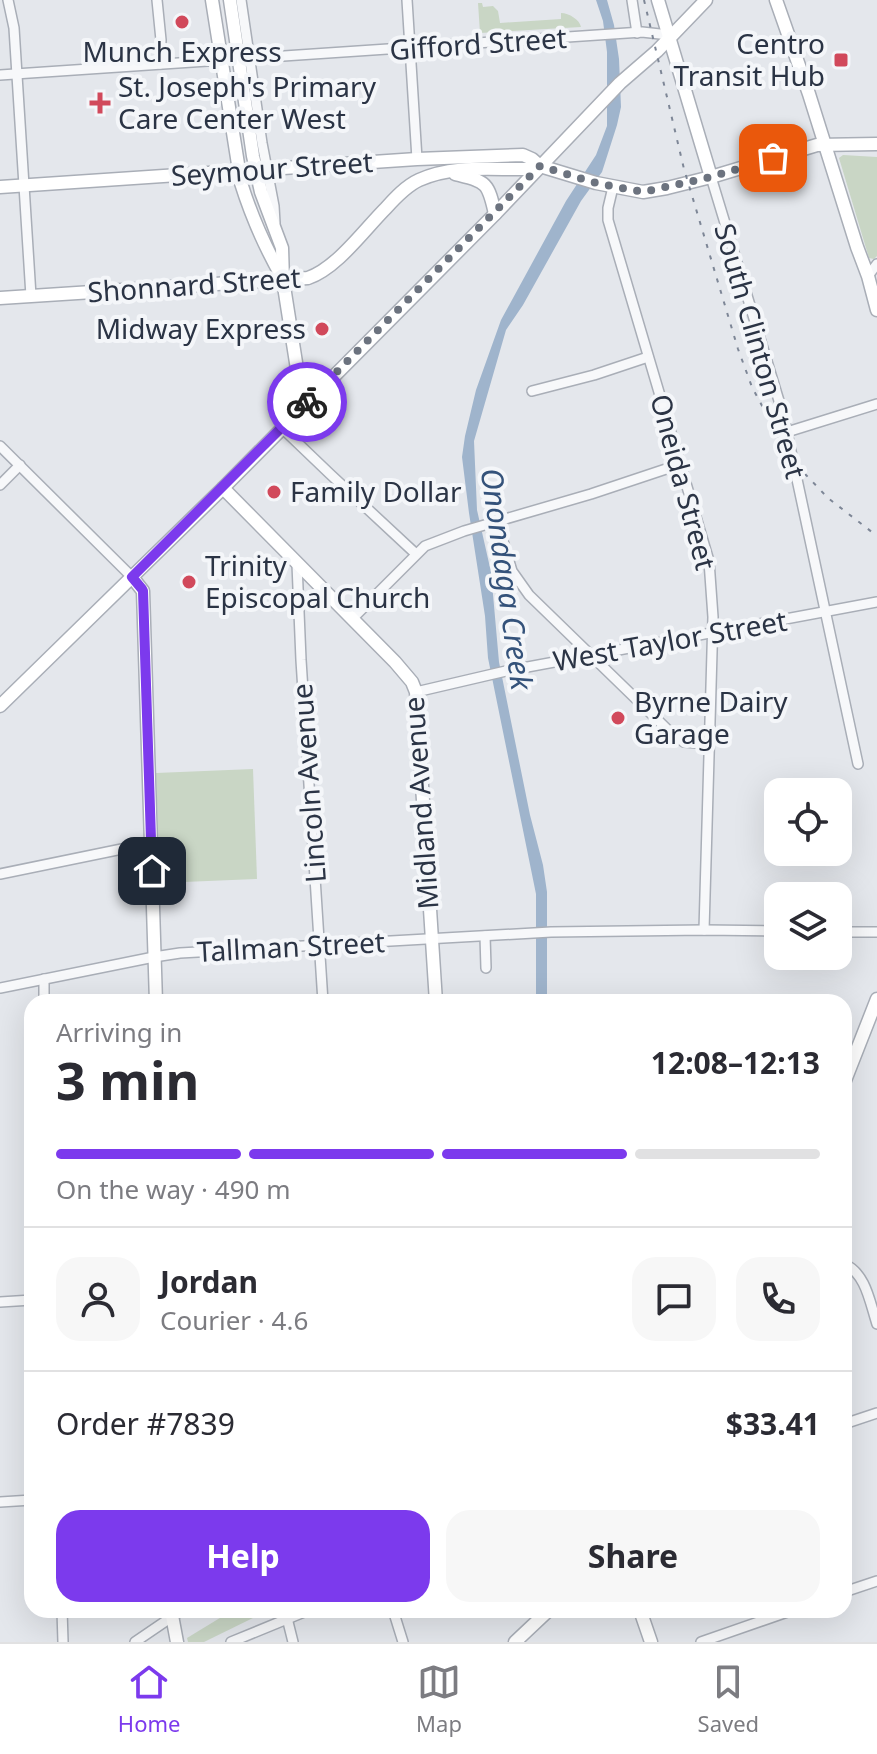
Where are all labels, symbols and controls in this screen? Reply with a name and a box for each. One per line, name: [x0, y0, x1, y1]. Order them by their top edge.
marker: Munch Express: [173, 13, 191, 31]
street label: Gifford Street: [388, 18, 568, 68]
place label: Centro Transit Hub: [674, 24, 825, 94]
place label: Munch Express: [82, 32, 282, 70]
marker: Centro Transit Hub: [832, 51, 850, 69]
place label: St. Joseph's Primary Care Center West: [118, 67, 377, 137]
marker: St. Joseph's Primary Care Center West: [89, 92, 111, 114]
pin: [739, 124, 807, 192]
icon: bag: [751, 136, 795, 180]
street label: Seymour Street: [170, 142, 374, 194]
street label: South Clinton Street: [706, 219, 816, 483]
street label: Shonnard Street: [86, 258, 302, 310]
place label: Midway Express: [96, 309, 306, 347]
marker: Midway Express: [313, 320, 331, 338]
courier: [267, 362, 347, 442]
icon: bike: [285, 380, 329, 424]
street label: Oneida Street: [642, 390, 726, 574]
water label: Onondaga Creek: [472, 465, 544, 694]
place label: Family Dollar: [290, 472, 462, 510]
marker: Family Dollar: [265, 483, 283, 501]
place label: Trinity Episcopal Church: [205, 546, 430, 616]
marker: Trinity Episcopal Church: [180, 573, 198, 591]
street label: West Taylor Street: [550, 601, 790, 679]
street label: Lincoln Avenue: [282, 682, 334, 884]
place label: Byrne Dairy Garage: [634, 682, 788, 752]
street label: Midland Avenue: [394, 696, 446, 911]
marker: Byrne Dairy Garage: [609, 709, 627, 727]
map controls: [764, 778, 852, 970]
button: locate: [764, 778, 852, 866]
pin: [118, 837, 186, 905]
icon: home: [130, 849, 174, 893]
button: layers: [764, 882, 852, 970]
street label: Tallman Street: [196, 922, 386, 970]
text: Arriving in: [56, 1014, 182, 1050]
text: 12:08–12:13: [651, 1042, 820, 1083]
text: 3 min: [56, 1044, 199, 1115]
text: On the way · 490 m: [56, 1171, 290, 1207]
button: person: [56, 1257, 140, 1341]
button: chat: [632, 1257, 716, 1341]
button: phone: [736, 1257, 820, 1341]
text: Jordan: [160, 1261, 258, 1302]
text: Courier · 4.6: [160, 1302, 308, 1338]
text: Order #7839: [56, 1403, 235, 1444]
text: $33.41: [726, 1403, 820, 1444]
button: Help: [56, 1510, 430, 1602]
button: Share: [446, 1510, 820, 1602]
tab: Home: [118, 1660, 180, 1738]
tab: Map: [416, 1660, 462, 1738]
tab: Saved: [698, 1660, 759, 1738]

